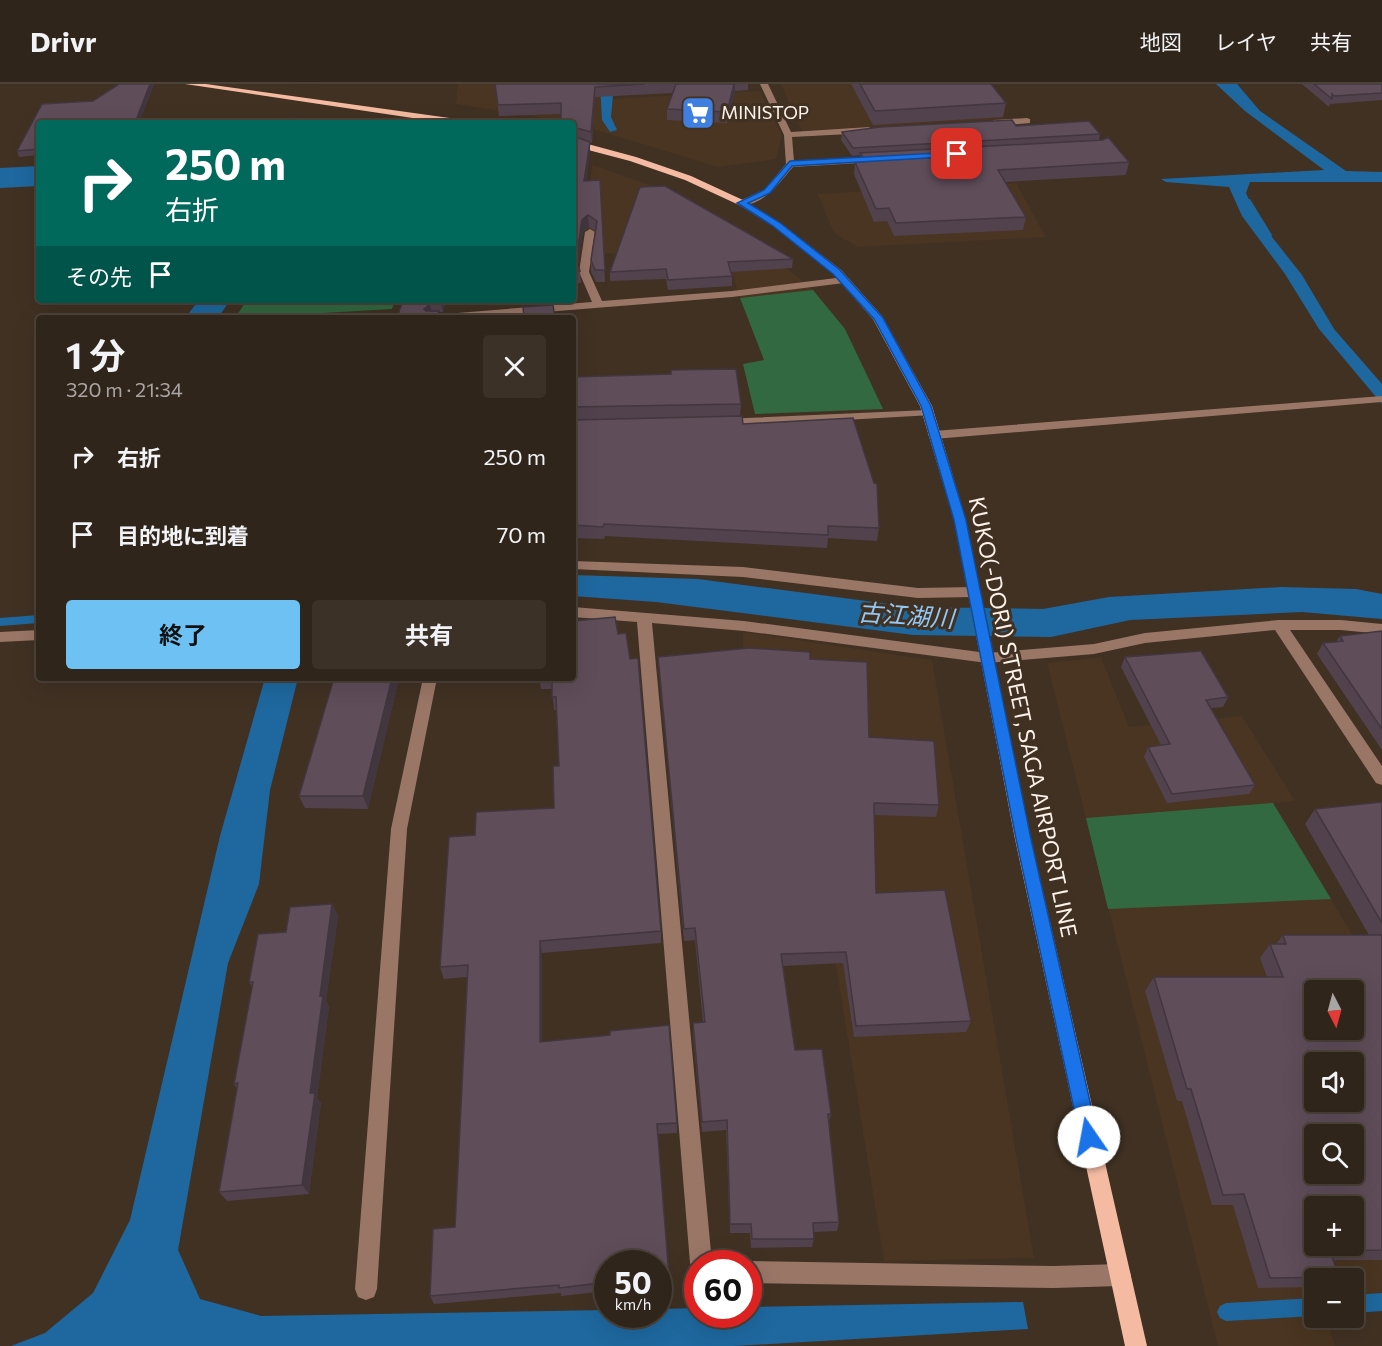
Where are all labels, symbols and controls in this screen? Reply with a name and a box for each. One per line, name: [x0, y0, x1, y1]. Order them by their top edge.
text: Drivr: [30, 24, 97, 58]
text: 地図: [1140, 29, 1182, 54]
text: レイヤ: [1215, 29, 1277, 54]
text: 共有: [1310, 29, 1352, 54]
supermarket icon: MINISTOP: [680, 95, 716, 131]
place label: MINISTOP: [721, 101, 809, 123]
pin: [931, 128, 982, 179]
text: 250 m: [165, 137, 286, 189]
icon: arrive: [940, 137, 973, 170]
icon: right: [66, 144, 144, 222]
text: 右折: [165, 193, 219, 226]
icon: arrive: [144, 258, 177, 291]
text: その先: [66, 263, 132, 290]
text: 1 分: [66, 332, 125, 376]
button: close: [483, 335, 546, 398]
text: 320 m · 21:34: [66, 377, 183, 401]
icon: right: [66, 440, 99, 473]
text: 250 m: [483, 443, 546, 470]
text: 右折: [117, 444, 161, 471]
street label: KUKO(-DORI) STREET, SAGA AIRPORT LINE: [964, 494, 1083, 940]
icon: arrive: [66, 518, 99, 551]
text: 70 m: [497, 521, 546, 548]
text: 目的地に到着: [117, 522, 249, 549]
water label: 古江湖川: [857, 597, 958, 633]
button: 終了: [66, 600, 300, 669]
button: 共有: [312, 600, 546, 669]
north arrow: [1304, 980, 1364, 1040]
map controls: [1304, 980, 1364, 1328]
button: sound: [1304, 1052, 1364, 1112]
position arrow: [1057, 1105, 1121, 1169]
button: search: [1304, 1124, 1364, 1184]
button: +: [1304, 1196, 1364, 1256]
speed limit sign: 60: [684, 1250, 762, 1328]
text: 50: [614, 1263, 652, 1300]
button: −: [1304, 1268, 1364, 1328]
text: km/h: [615, 1295, 651, 1313]

